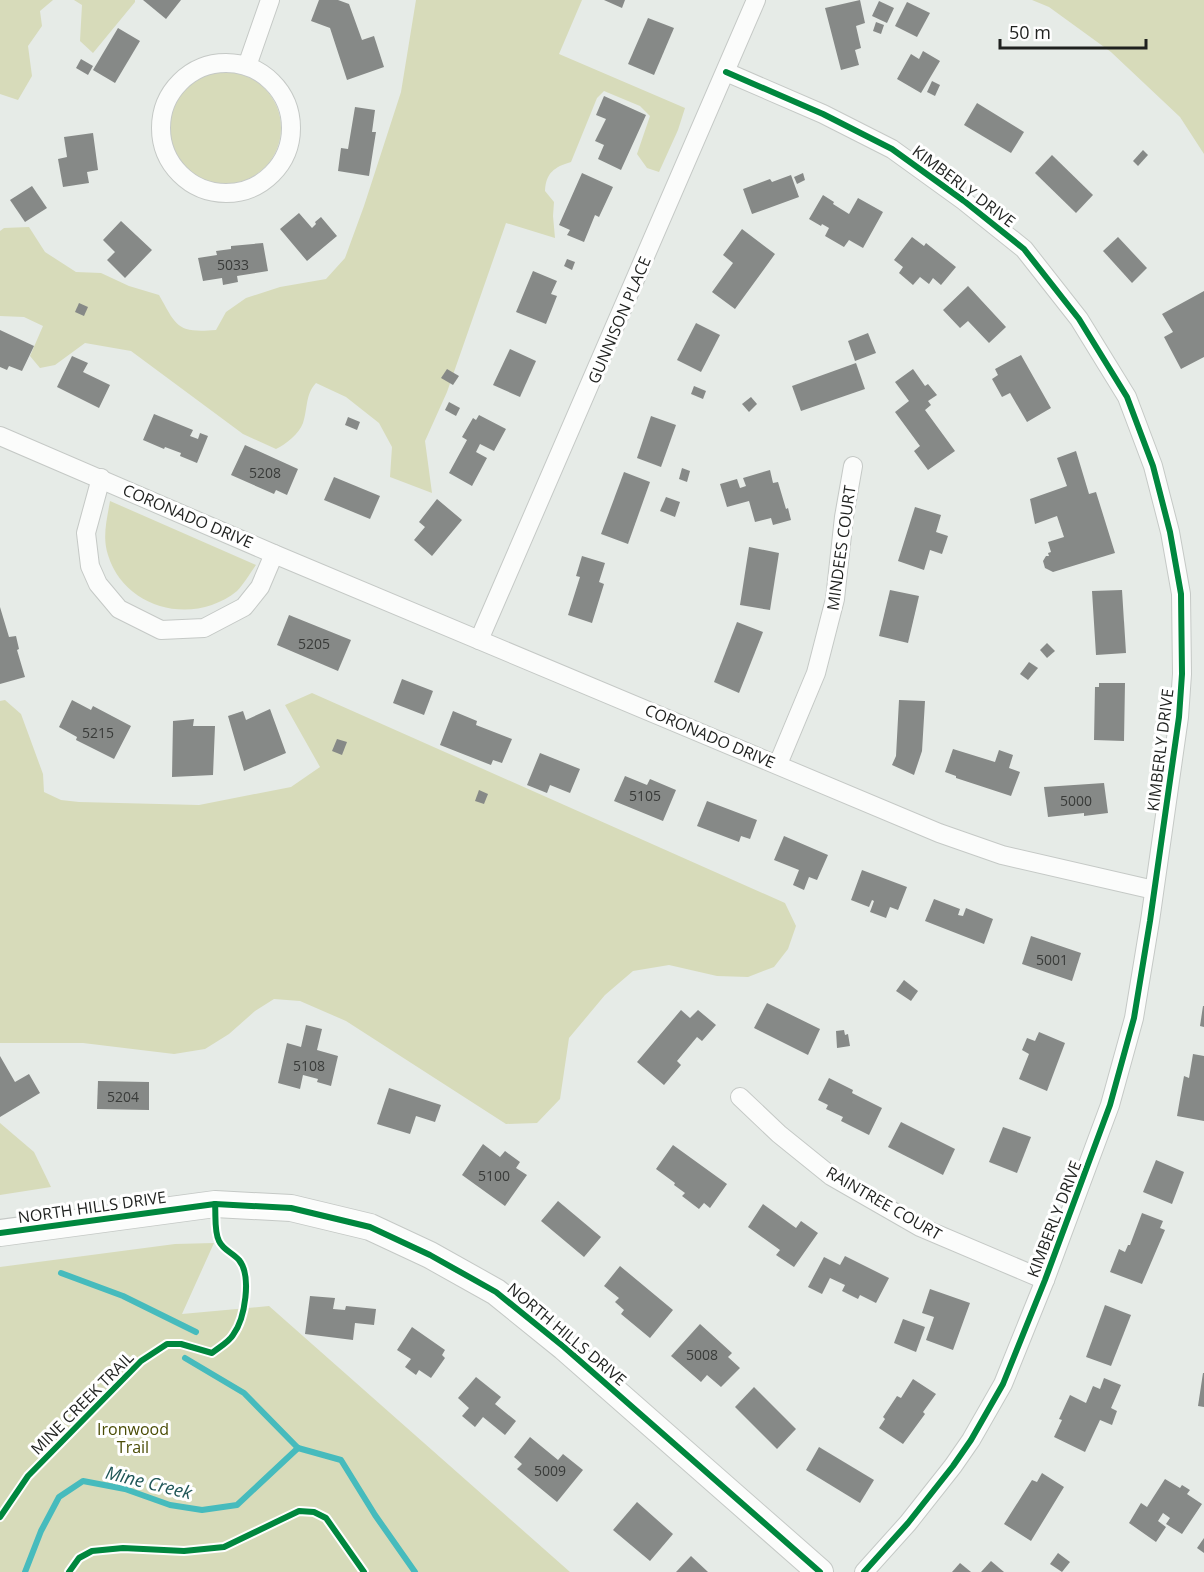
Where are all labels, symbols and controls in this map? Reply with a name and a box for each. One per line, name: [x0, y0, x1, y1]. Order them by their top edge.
scale bar: [1000, 12, 1146, 50]
text: 50 m: [1009, 20, 1051, 44]
street label: KIMBERLY DRIVE: [908, 140, 1020, 232]
street label: GUNNISON PLACE: [582, 253, 656, 387]
house number: 5033: [217, 255, 249, 274]
house number: 5208: [249, 463, 281, 482]
street label: CORONADO DRIVE: [119, 479, 257, 553]
street label: MINDEES COURT: [821, 484, 861, 612]
house number: 5205: [298, 634, 330, 653]
street label: KIMBERLY DRIVE: [1142, 687, 1178, 813]
street label: CORONADO DRIVE: [641, 699, 779, 773]
house number: 5215: [82, 723, 114, 742]
house number: 5105: [629, 786, 661, 805]
house number: 5000: [1060, 791, 1092, 810]
house number: 5001: [1036, 950, 1068, 969]
house number: 5108: [293, 1056, 325, 1075]
house number: 5204: [107, 1087, 139, 1106]
street label: KIMBERLY DRIVE: [1022, 1157, 1086, 1281]
street label: RAINTREE COURT: [822, 1161, 946, 1245]
house number: 5100: [478, 1166, 510, 1185]
street label: NORTH HILLS DRIVE: [16, 1186, 168, 1228]
street label: NORTH HILLS DRIVE: [503, 1278, 631, 1390]
house number: 5008: [686, 1345, 718, 1364]
street label: MINE CREEK TRAIL: [26, 1347, 138, 1459]
park label: Ironwood Trail: [97, 1418, 169, 1458]
water label: Mine Creek: [103, 1460, 196, 1505]
house number: 5009: [534, 1461, 566, 1480]

